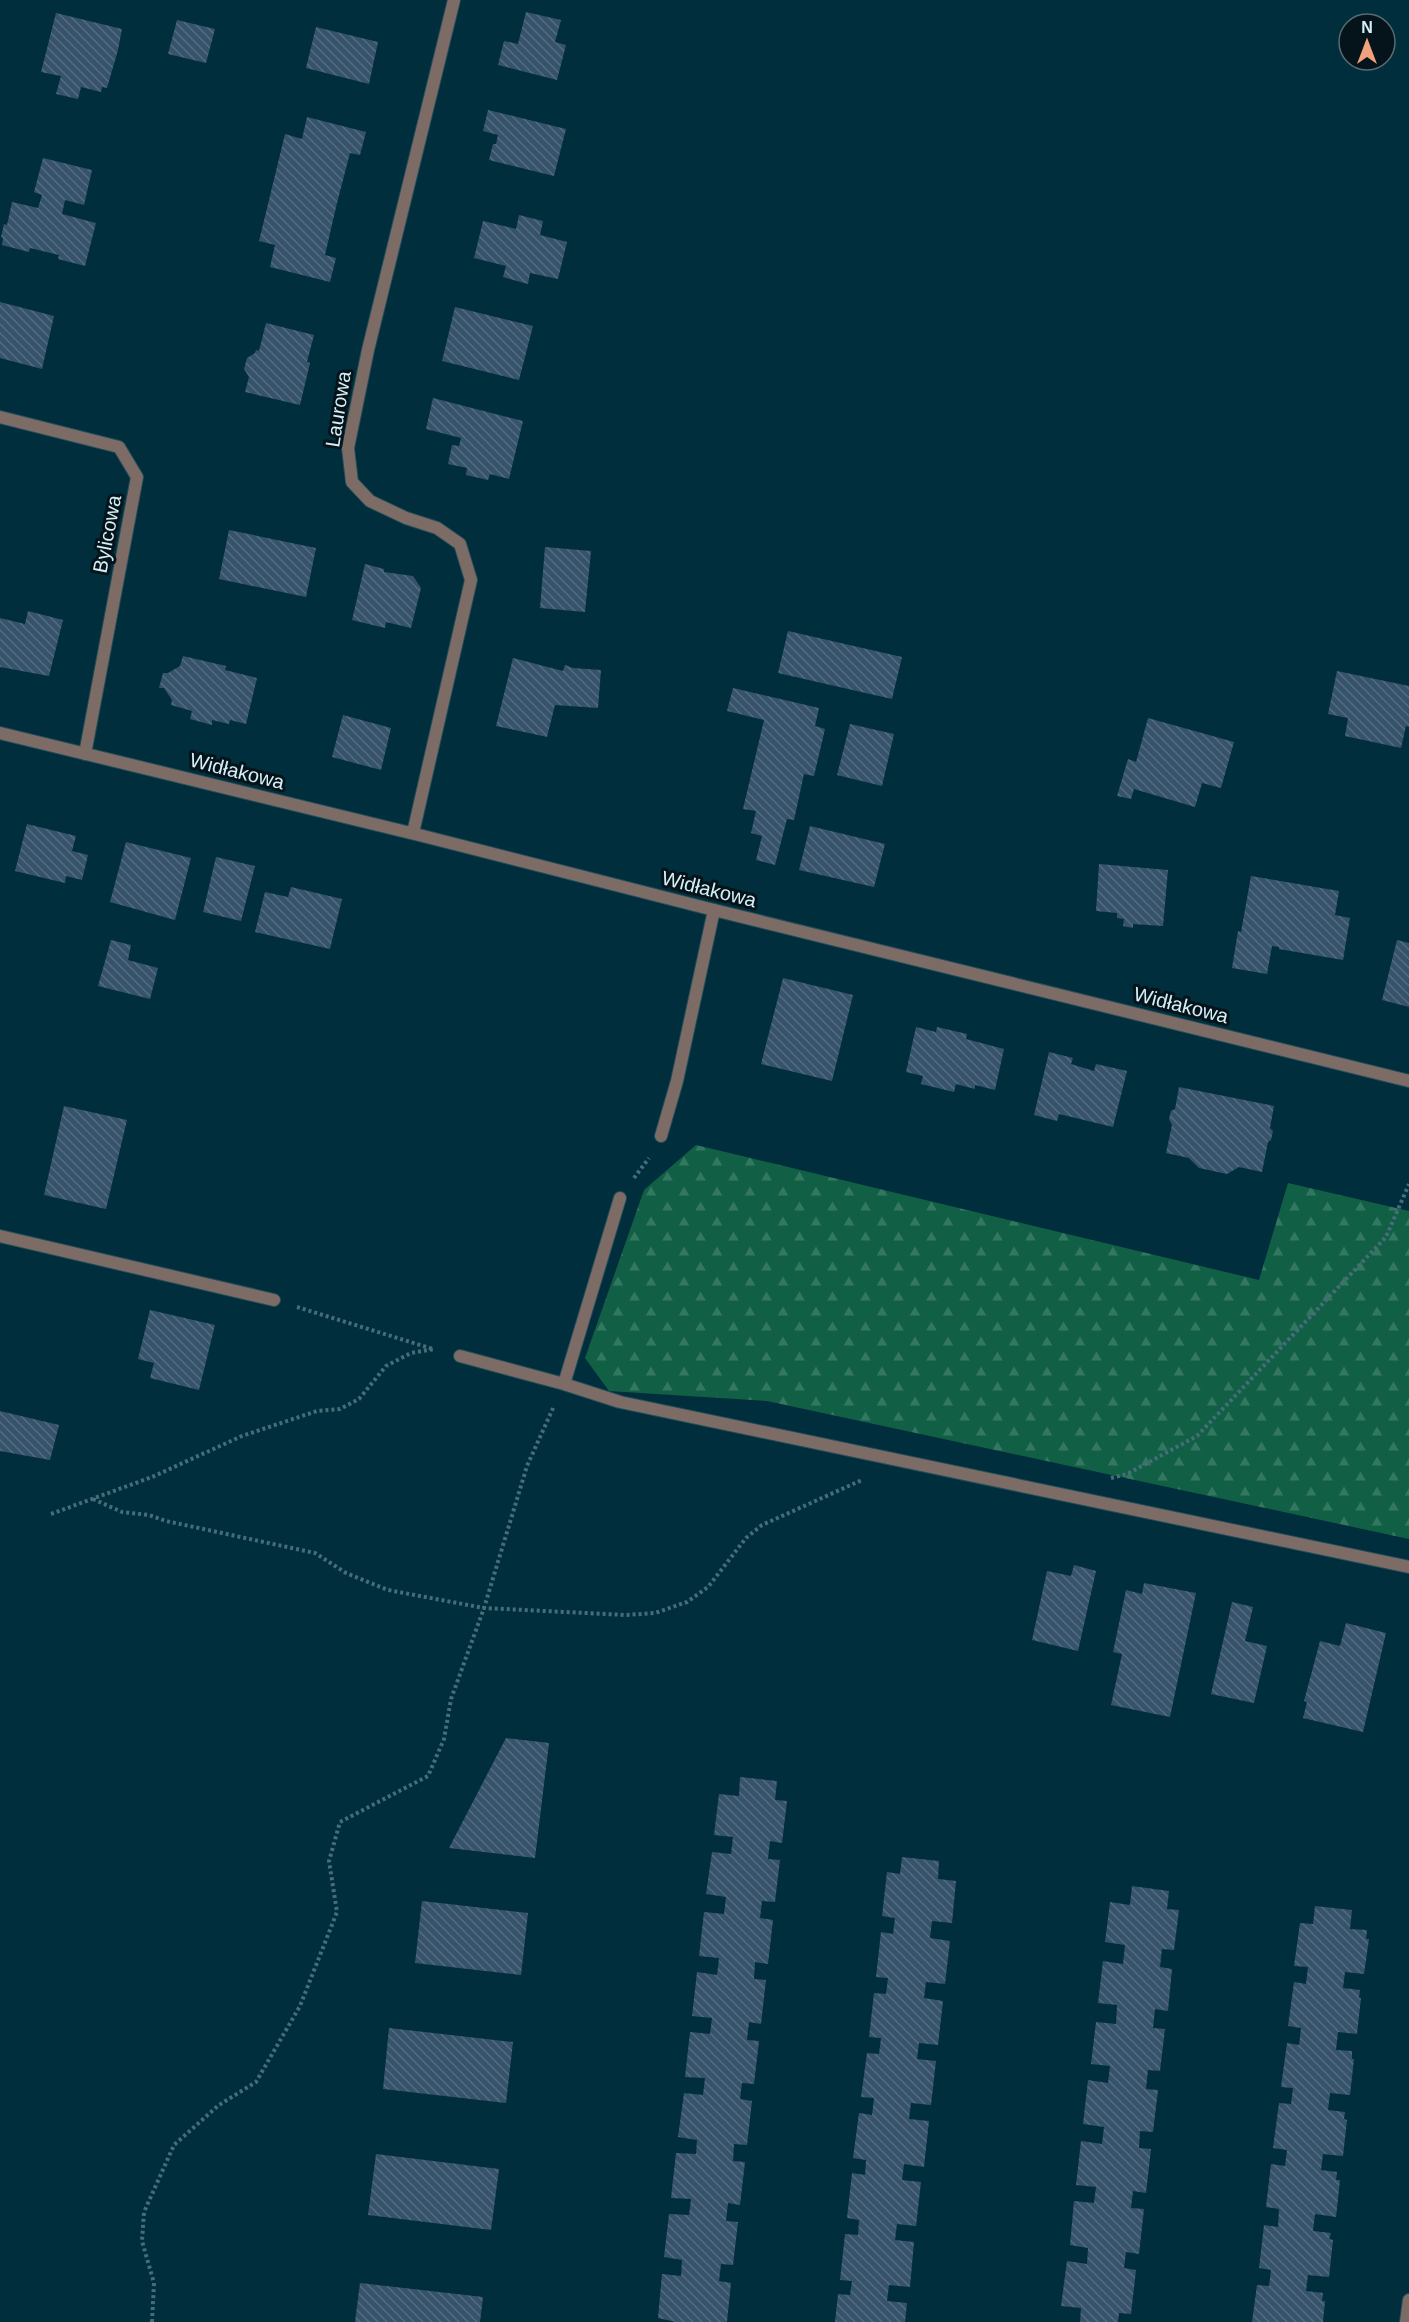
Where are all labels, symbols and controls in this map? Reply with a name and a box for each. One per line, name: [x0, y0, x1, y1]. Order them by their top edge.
north arrow: [1337, 12, 1397, 72]
text: N: [1361, 19, 1373, 36]
street label: Laurowa: [321, 369, 355, 449]
street label: Bylicowa: [89, 492, 125, 575]
street label: Widłakowa: [187, 749, 287, 794]
street label: Widłakowa: [659, 867, 759, 912]
street label: Widłakowa: [1131, 983, 1231, 1028]

